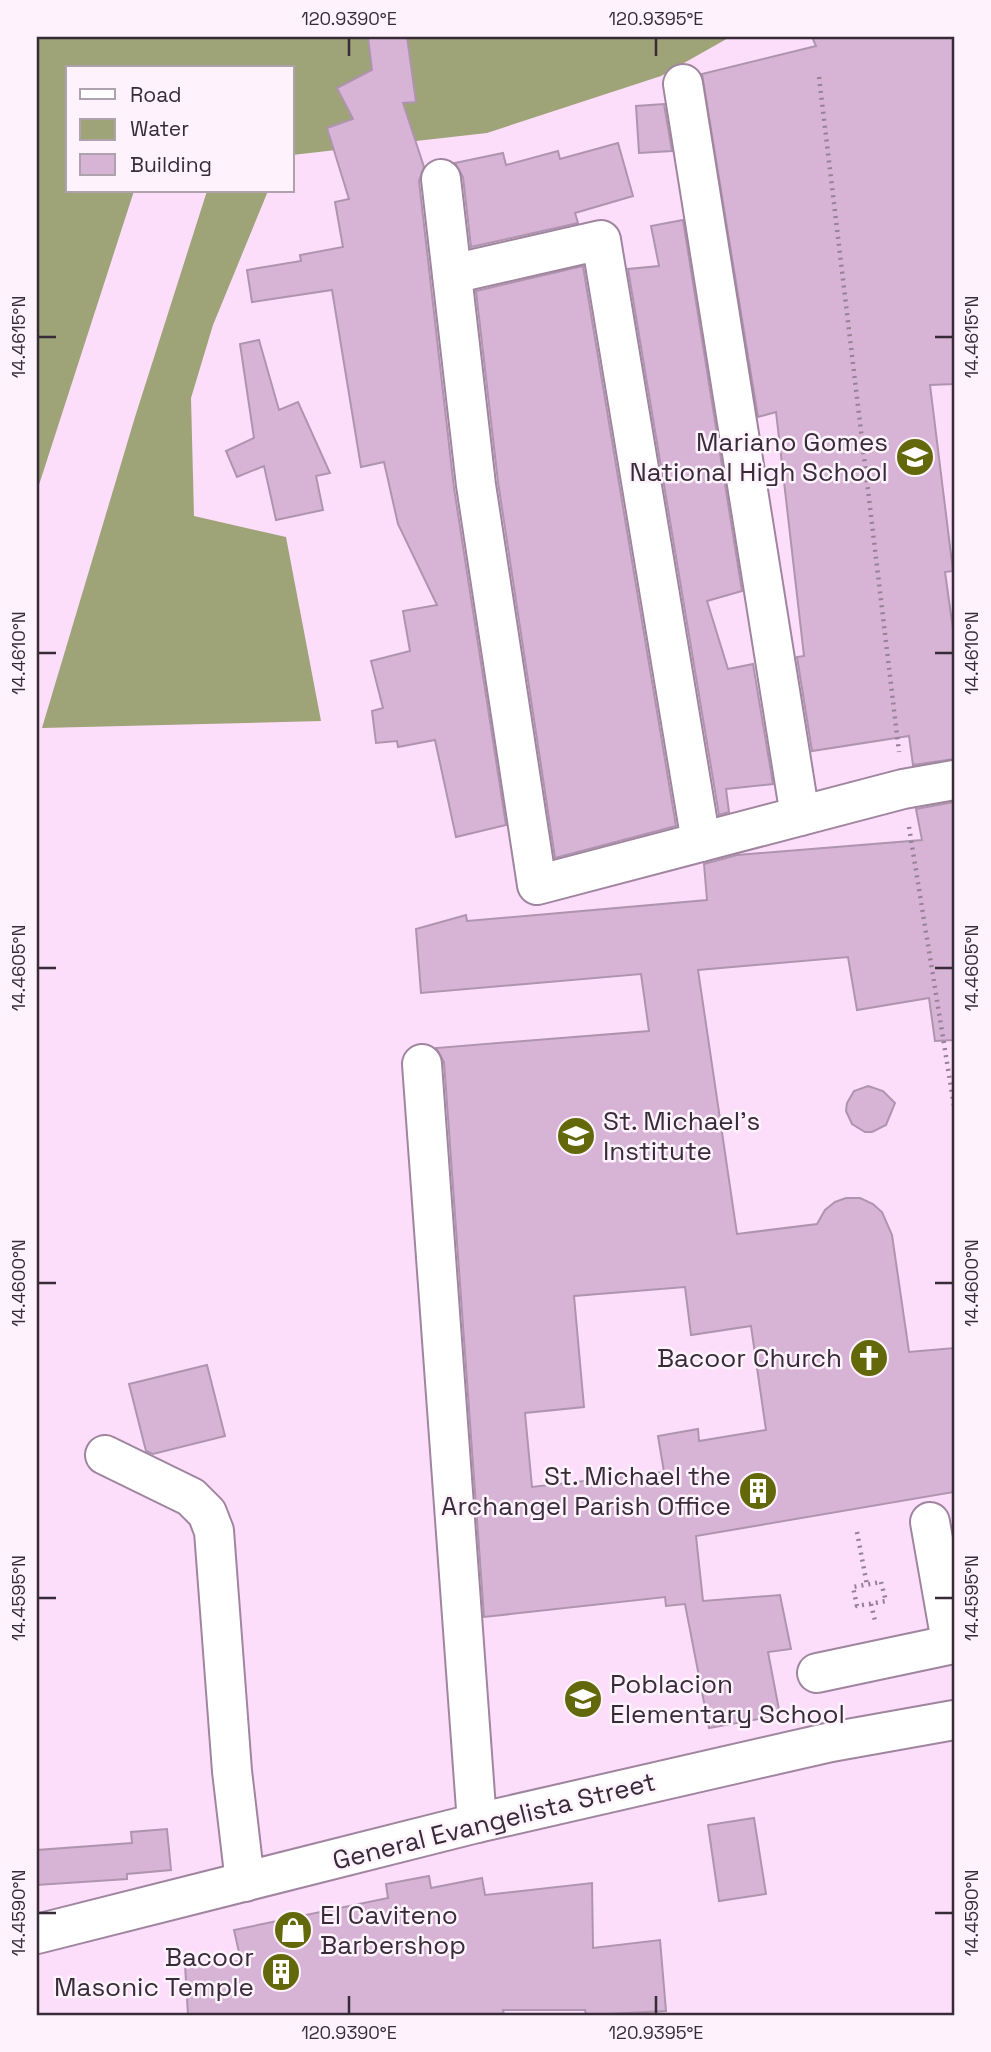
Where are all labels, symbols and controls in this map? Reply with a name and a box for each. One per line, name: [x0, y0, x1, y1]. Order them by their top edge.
text: 120.9390°E: [301, 7, 397, 30]
text: 120.9395°E: [609, 7, 703, 30]
legend: [66, 66, 294, 192]
text: Road: [130, 81, 182, 108]
text: Water: [130, 115, 189, 142]
text: Building: [130, 151, 212, 178]
text: 14.4615°N: [7, 296, 30, 378]
text: 14.4615°N: [960, 296, 983, 378]
place label: Mariano Gomes National High School: [630, 425, 888, 489]
school or university icon: Mariano Gomes National High School: [894, 436, 936, 478]
text: 14.4610°N: [7, 611, 30, 695]
text: 14.4610°N: [960, 611, 983, 695]
text: 14.4605°N: [7, 925, 30, 1011]
text: 14.4605°N: [960, 925, 983, 1011]
place label: St. Michael's Institute: [603, 1104, 760, 1168]
school or university icon: St. Michael's Institute: [555, 1115, 597, 1157]
text: 14.4600°N: [7, 1239, 30, 1327]
text: 14.4600°N: [960, 1239, 983, 1327]
church icon: Bacoor Church: [848, 1337, 890, 1379]
place label: Bacoor Church: [657, 1341, 842, 1375]
place label: St. Michael the Archangel Parish Office: [441, 1459, 731, 1523]
building icon: St. Michael the Archangel Parish Office: [737, 1470, 779, 1512]
text: 14.4595°N: [7, 1555, 30, 1641]
text: 14.4595°N: [960, 1555, 983, 1641]
place label: Poblacion Elementary School: [610, 1667, 845, 1731]
school or university icon: Poblacion Elementary School: [562, 1678, 604, 1720]
street label: General Evangelista Street: [329, 1764, 659, 1878]
text: 14.4590°N: [7, 1870, 30, 1956]
text: 14.4590°N: [960, 1870, 983, 1956]
place label: El Caviteno Barbershop: [320, 1898, 466, 1962]
shop icon: El Caviteno Barbershop: [272, 1909, 314, 1951]
place label: Bacoor Masonic Temple: [54, 1940, 254, 2004]
building icon: Bacoor Masonic Temple: [260, 1951, 302, 1993]
text: 120.9390°E: [301, 2021, 397, 2044]
text: 120.9395°E: [609, 2021, 703, 2044]

